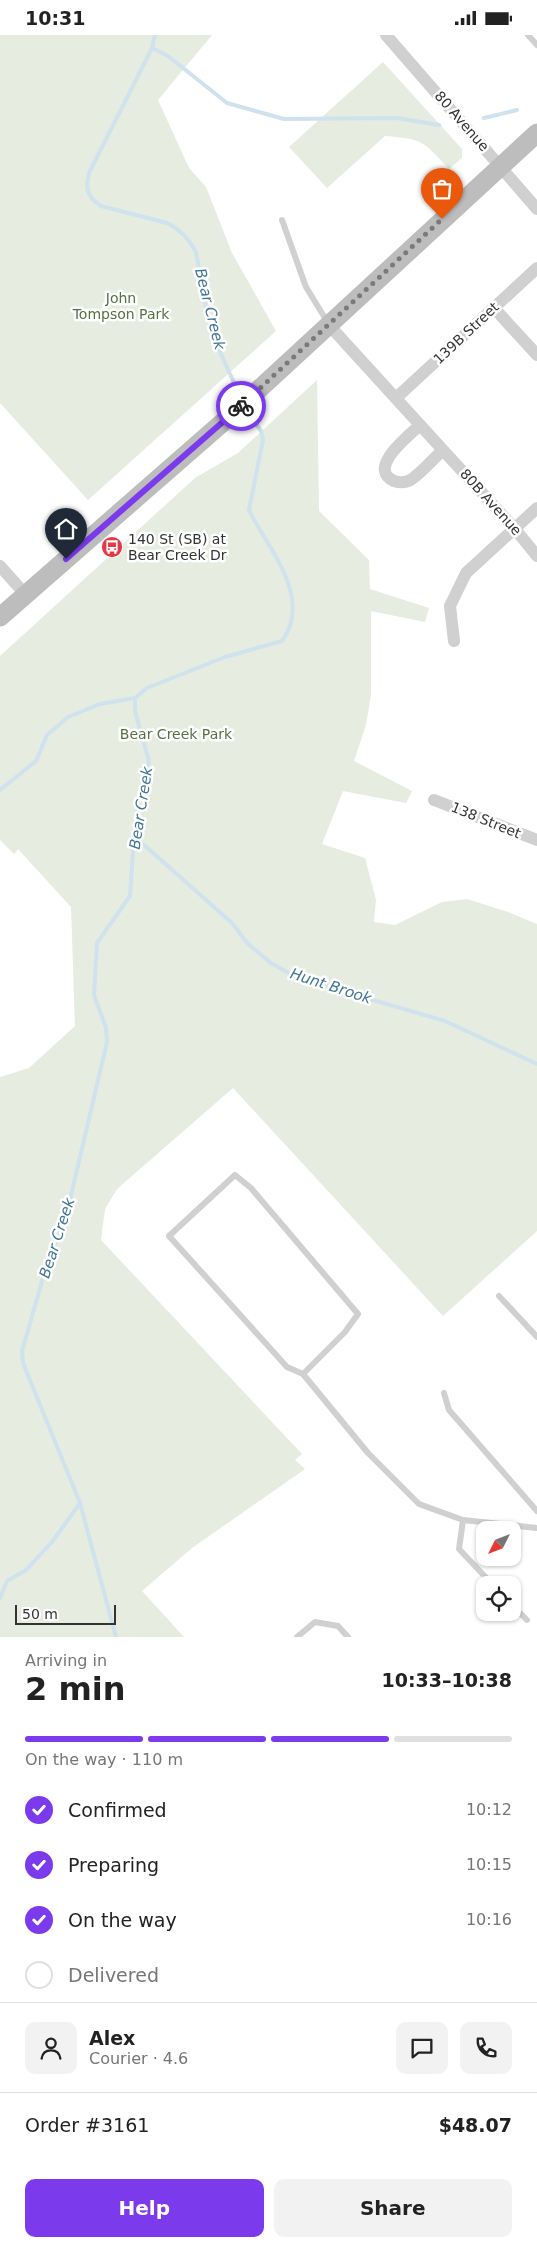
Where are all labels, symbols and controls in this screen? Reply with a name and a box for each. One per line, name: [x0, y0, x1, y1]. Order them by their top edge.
text: 10:31: [25, 7, 85, 29]
street label: 80 Avenue: [432, 88, 492, 154]
pin: [421, 168, 463, 219]
icon: bag: [428, 175, 456, 203]
water label: Bear Creek: [191, 266, 229, 353]
park label: John Tompson Park: [72, 290, 170, 322]
street label: 139B Street: [430, 298, 502, 367]
courier: [216, 381, 266, 431]
icon: bike: [227, 392, 255, 420]
street label: 80B Avenue: [457, 465, 525, 539]
pin: [45, 508, 87, 559]
icon: home: [52, 515, 80, 543]
place label: 140 St (SB) at Bear Creek Dr: [128, 531, 227, 563]
bus stop icon: 140 St (SB) at Bear Creek Dr: [100, 535, 124, 559]
park label: Bear Creek Park: [120, 726, 233, 742]
water label: Bear Creek: [126, 764, 157, 851]
street label: 138 Street: [449, 799, 524, 841]
water label: Hunt Brook: [288, 964, 375, 1008]
water label: Bear Creek: [36, 1194, 79, 1280]
north arrow: [476, 1521, 521, 1566]
map controls: [476, 1521, 521, 1621]
button: locate: [476, 1576, 521, 1621]
scale bar: [15, 1602, 116, 1625]
text: 50 m: [22, 1606, 58, 1622]
text: Arriving in: [25, 1651, 107, 1670]
text: 10:33–10:38: [382, 1669, 512, 1691]
text: 2 min: [25, 1670, 126, 1708]
text: On the way · 110 m: [25, 1750, 183, 1769]
icon: check: [25, 1796, 53, 1824]
text: Confirmed: [68, 1799, 167, 1821]
text: 10:12: [466, 1800, 512, 1819]
icon: check: [25, 1851, 53, 1879]
text: Preparing: [68, 1854, 159, 1876]
text: 10:15: [466, 1855, 512, 1874]
icon: check: [25, 1906, 53, 1934]
text: On the way: [68, 1909, 177, 1931]
text: 10:16: [466, 1910, 512, 1929]
text: Delivered: [68, 1964, 159, 1986]
button: person: [25, 2022, 77, 2074]
button: chat: [396, 2022, 448, 2074]
button: phone: [460, 2022, 512, 2074]
text: Alex: [89, 2027, 135, 2049]
text: Courier · 4.6: [89, 2049, 188, 2068]
text: Order #3161: [25, 2114, 149, 2136]
text: $48.07: [439, 2114, 512, 2136]
button: Help: [25, 2179, 264, 2237]
button: Share: [274, 2179, 512, 2237]

